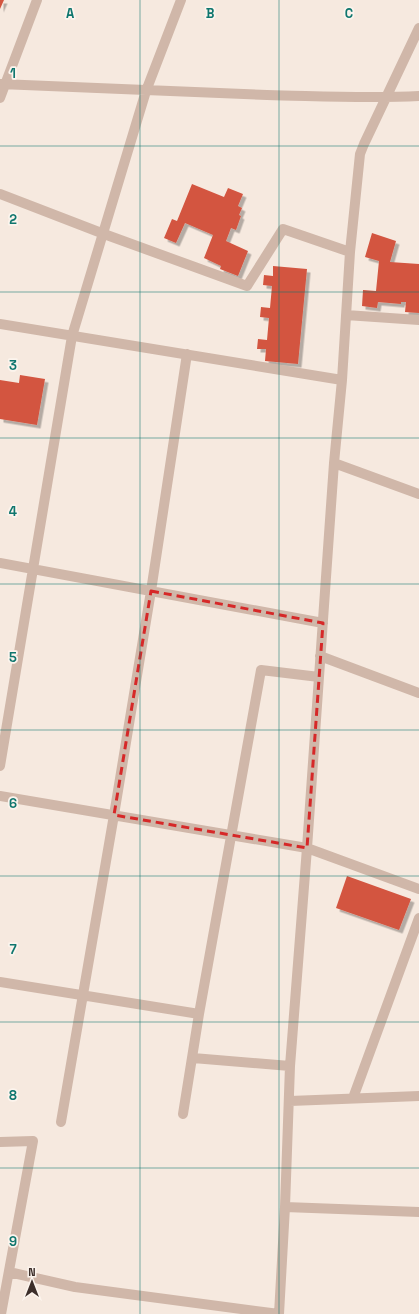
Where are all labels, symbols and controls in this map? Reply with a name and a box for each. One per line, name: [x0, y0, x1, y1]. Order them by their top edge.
text: A: [66, 5, 75, 22]
text: B: [206, 5, 215, 22]
text: C: [345, 5, 353, 22]
text: 1: [10, 65, 16, 82]
text: 2: [9, 211, 17, 228]
text: 3: [9, 357, 17, 374]
text: 4: [9, 503, 17, 520]
text: 5: [9, 649, 17, 666]
text: 6: [9, 795, 17, 812]
text: 7: [9, 941, 17, 958]
text: 8: [9, 1087, 17, 1104]
text: 9: [9, 1233, 17, 1250]
north arrow: [12, 1262, 52, 1302]
text: N: [28, 1265, 36, 1279]

